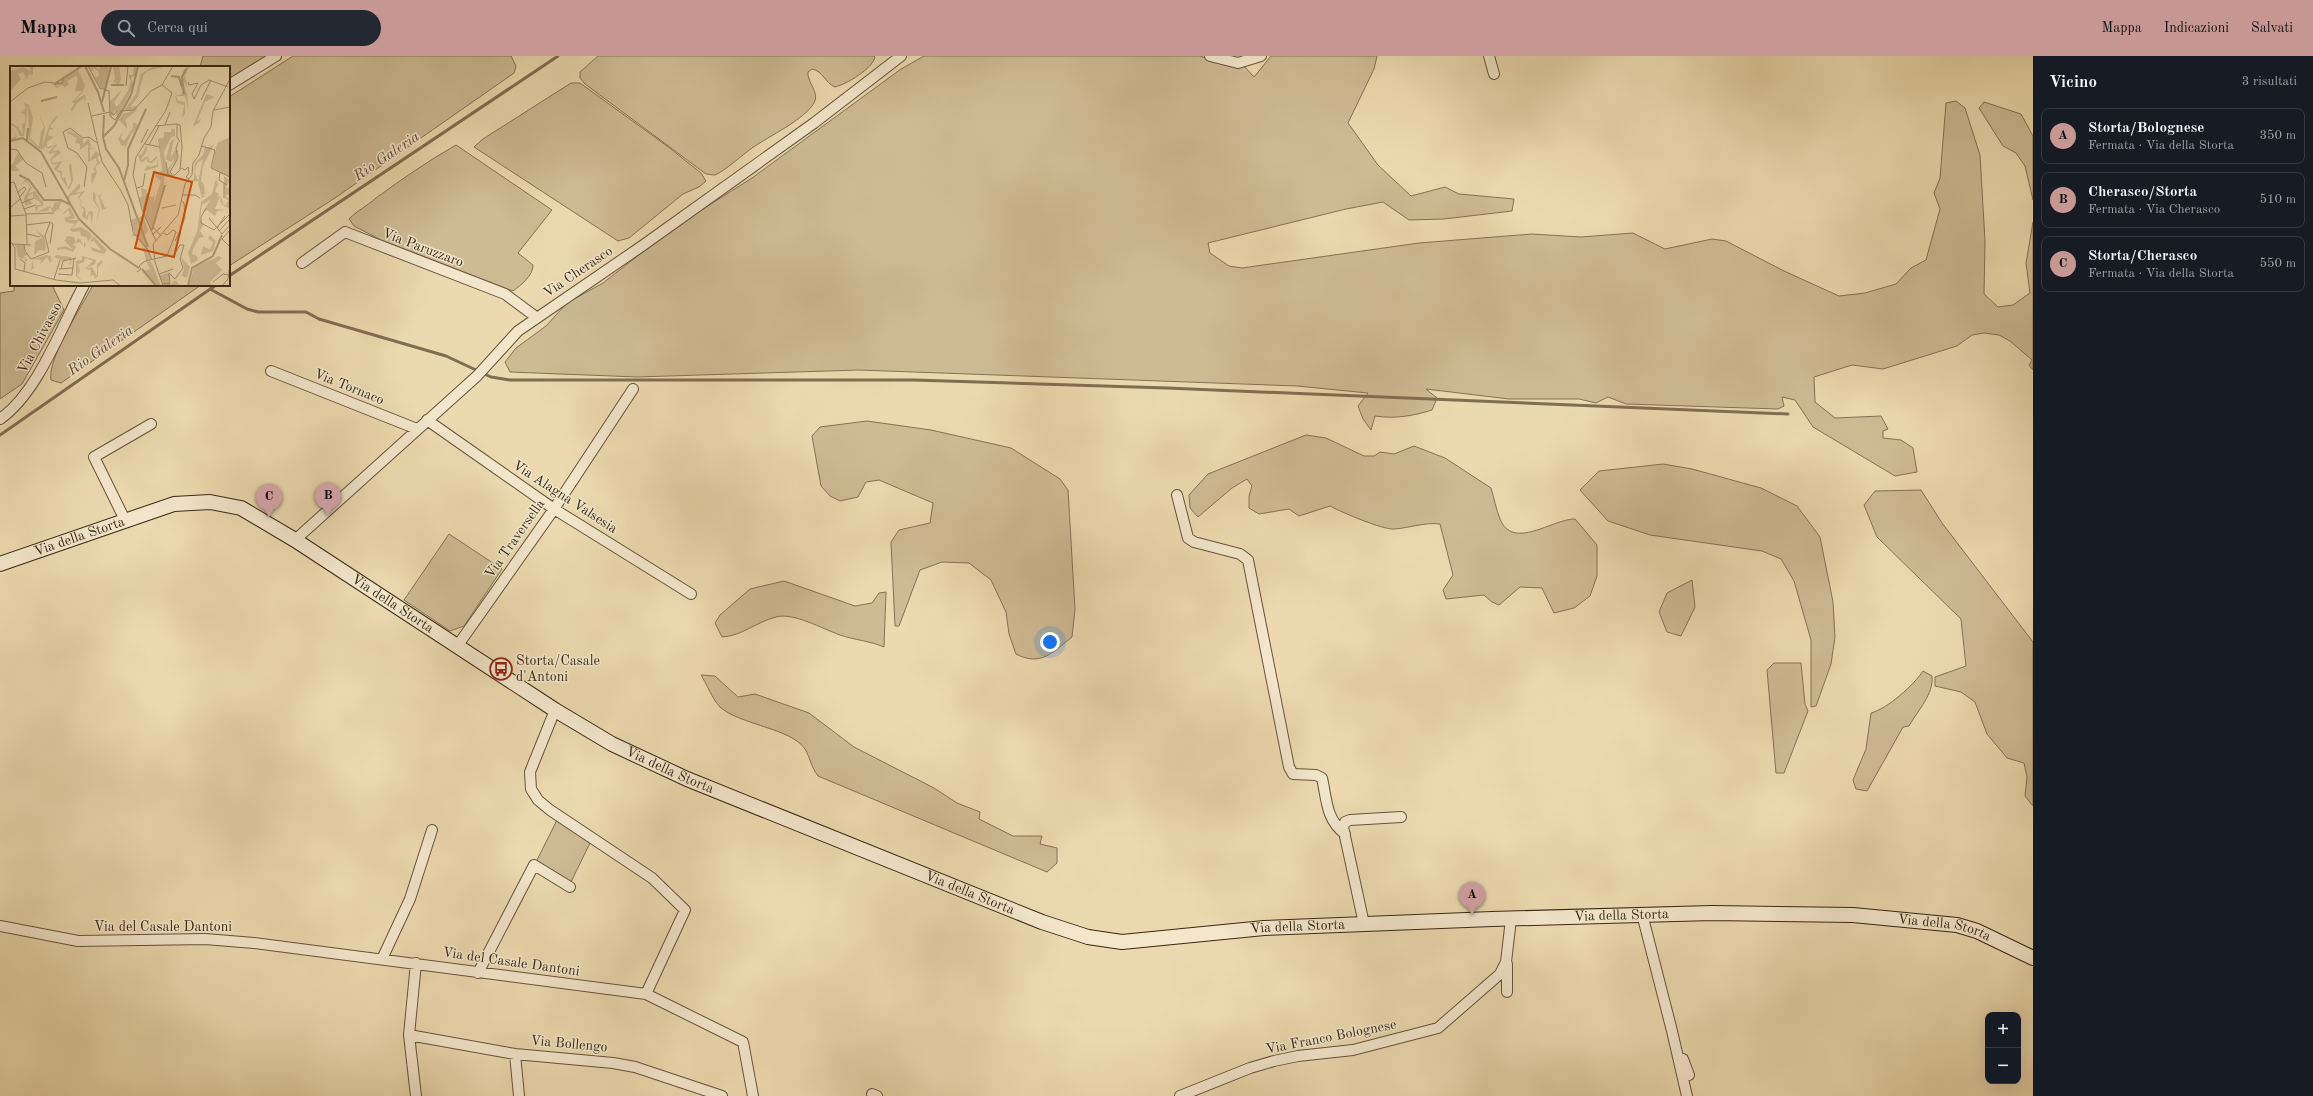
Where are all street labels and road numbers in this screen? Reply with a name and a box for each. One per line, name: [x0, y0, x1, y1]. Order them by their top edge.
street label: Via Paruzzaro: [380, 226, 466, 270]
street label: Via Cherasco: [541, 244, 615, 300]
street label: Via Chivasso: [15, 300, 65, 376]
street label: Via Tornaco: [312, 367, 386, 407]
street label: Via Alagna Valsesia: [510, 458, 620, 536]
street label: Via Traversella: [483, 497, 547, 581]
street label: Via della Storta: [32, 514, 127, 559]
street label: Via della Storta: [349, 572, 436, 636]
street label: Via della Storta: [624, 744, 716, 796]
street label: Via della Storta: [923, 869, 1016, 917]
street label: Via della Storta: [1574, 907, 1669, 924]
street label: Via della Storta: [1897, 912, 1993, 944]
street label: Via della Storta: [1249, 918, 1345, 936]
street label: Via del Casale Dantoni: [94, 920, 232, 934]
street label: Via del Casale Dantoni: [442, 945, 581, 979]
street label: Via Franco Bolognese: [1264, 1017, 1398, 1057]
street label: Via Bollengo: [530, 1034, 608, 1054]

